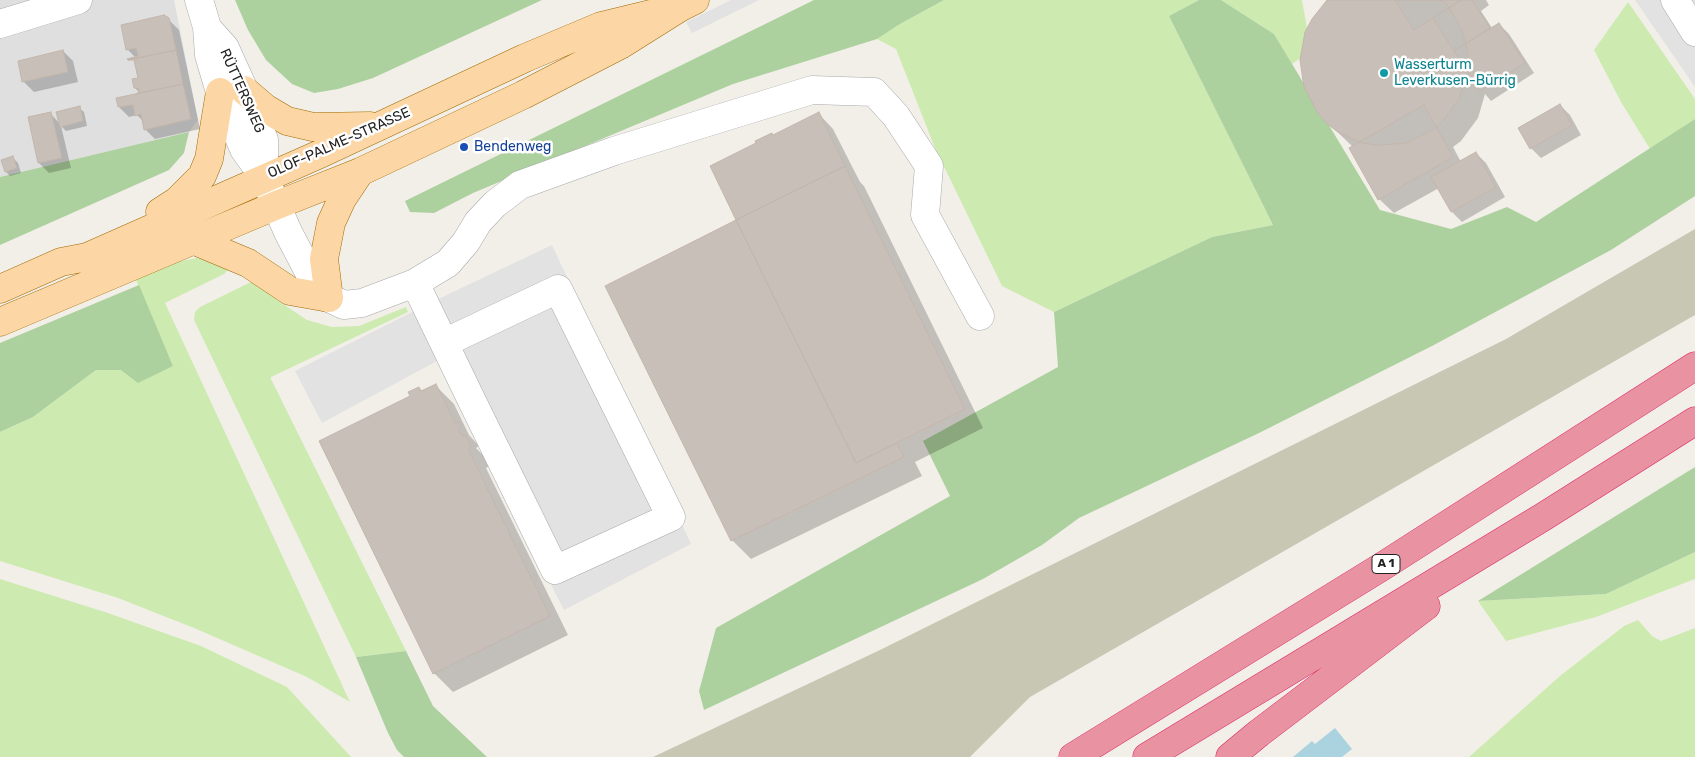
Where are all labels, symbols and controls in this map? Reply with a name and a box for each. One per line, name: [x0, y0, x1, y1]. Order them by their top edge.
street label: RÜTTERSWEG: [216, 46, 268, 136]
place label: Wasserturm Leverkusen-Bürrig: [1394, 57, 1516, 90]
marker: Wasserturm Leverkusen-Bürrig: [1378, 67, 1390, 79]
street label: OLOF-PALME-STRASSE: [265, 104, 413, 182]
place label: Bendenweg: [474, 139, 551, 155]
marker: Bendenweg: [458, 141, 470, 153]
road number: A 1: [1372, 554, 1400, 574]

